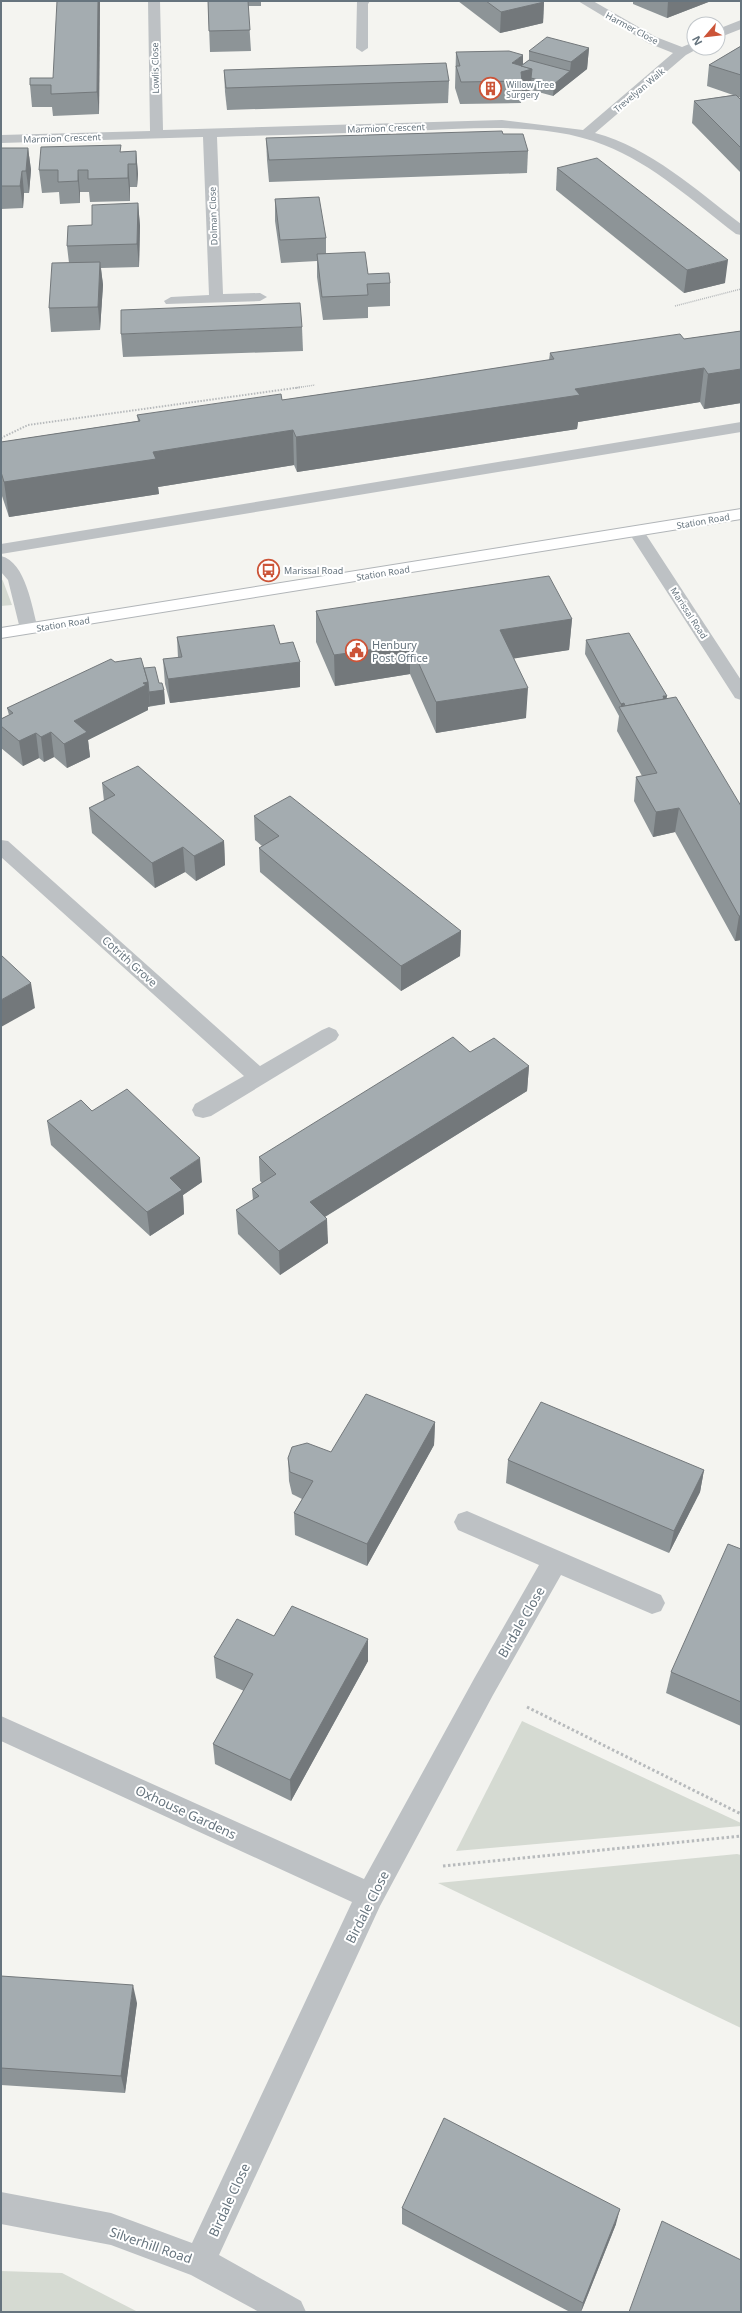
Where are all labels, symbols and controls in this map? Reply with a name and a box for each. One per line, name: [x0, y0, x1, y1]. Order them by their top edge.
street label: Harmer Close: [603, 9, 661, 47]
north arrow: [686, 16, 726, 56]
text: N: [688, 33, 705, 48]
street label: Lowlis Close: [148, 42, 162, 94]
street label: Trevelyan Walk: [611, 65, 667, 115]
building icon: Willow Tree Surgery: [478, 76, 504, 102]
place label: Willow Tree Surgery: [506, 78, 554, 101]
street label: Marmion Crescent: [347, 120, 426, 136]
street label: Marmion Crescent: [23, 130, 102, 146]
street label: Dolman Close: [205, 187, 221, 245]
street label: Station Road: [675, 510, 731, 532]
bus stop icon: Marissal Road: [256, 557, 282, 583]
street label: Station Road: [355, 562, 411, 584]
place label: Marissal Road: [284, 564, 343, 577]
street label: Marissal Road: [667, 585, 711, 641]
street label: Station Road: [35, 613, 91, 635]
public building icon: Henbury Post Office: [344, 637, 370, 663]
place label: Henbury Post Office: [372, 637, 428, 665]
street label: Cotrith Grove: [99, 932, 161, 990]
street label: Birdale Close: [493, 1583, 549, 1661]
street label: Oxhouse Gardens: [133, 1781, 239, 1843]
street label: Birdale Close: [341, 1868, 393, 1946]
street label: Birdale Close: [204, 2160, 254, 2240]
street label: Silverhill Road: [107, 2223, 195, 2267]

